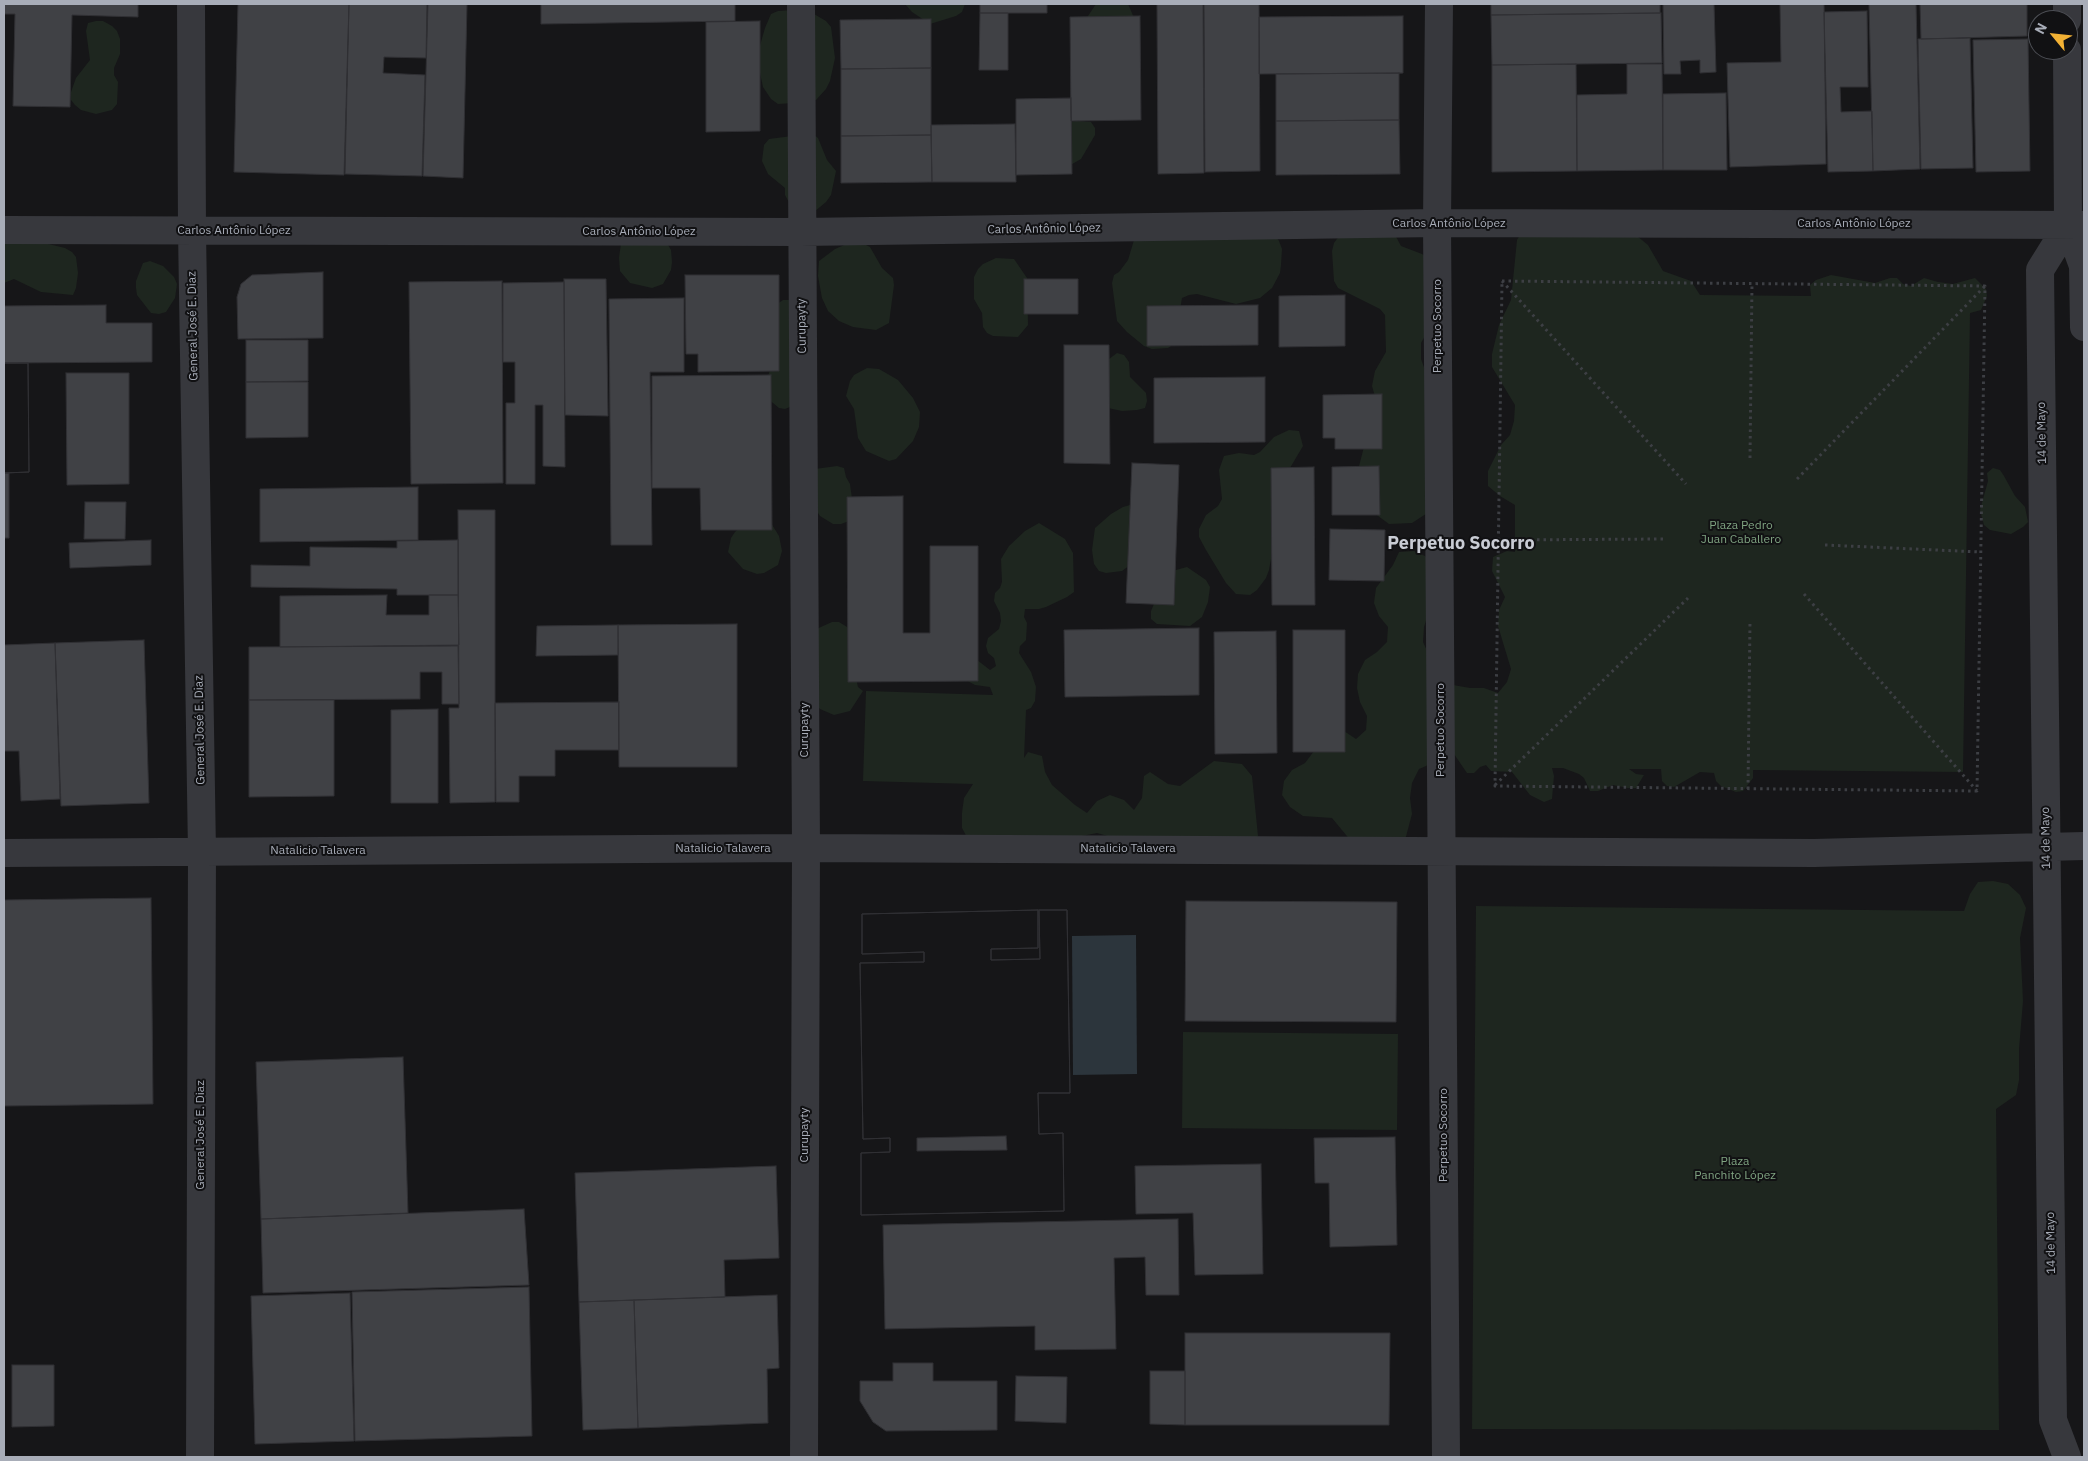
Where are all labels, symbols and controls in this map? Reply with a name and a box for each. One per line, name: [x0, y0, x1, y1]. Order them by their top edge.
north arrow: [2028, 10, 2078, 60]
text: N: [2030, 20, 2051, 37]
street label: Carlos Antônio López: [1392, 217, 1506, 231]
street label: Carlos Antônio López: [1797, 217, 1911, 231]
street label: Carlos Antônio López: [987, 221, 1101, 237]
street label: Carlos Antônio López: [177, 224, 291, 238]
street label: Carlos Antônio López: [582, 225, 696, 239]
street label: General José E. Diaz: [185, 271, 201, 381]
street label: Perpetuo Socorro: [1431, 279, 1445, 373]
street label: Curupayty: [794, 298, 810, 354]
street label: 14 de Mayo: [2034, 402, 2050, 464]
park label: Plaza Pedro Juan Caballero: [1701, 519, 1781, 547]
district label: Perpetuo Socorro: [1387, 533, 1535, 555]
street label: General José E. Diaz: [192, 675, 208, 785]
street label: Perpetuo Socorro: [1434, 683, 1448, 777]
street label: Curupayty: [798, 703, 812, 757]
street label: 14 de Mayo: [2038, 807, 2054, 869]
street label: Natalicio Talavera: [675, 842, 771, 856]
street label: Natalicio Talavera: [1080, 842, 1176, 856]
street label: Natalicio Talavera: [270, 844, 366, 858]
street label: General José E. Diaz: [194, 1080, 208, 1190]
street label: Perpetuo Socorro: [1437, 1088, 1451, 1182]
street label: Curupayty: [798, 1108, 812, 1162]
park label: Plaza Panchito López: [1694, 1155, 1776, 1183]
street label: 14 de Mayo: [2043, 1212, 2059, 1274]

